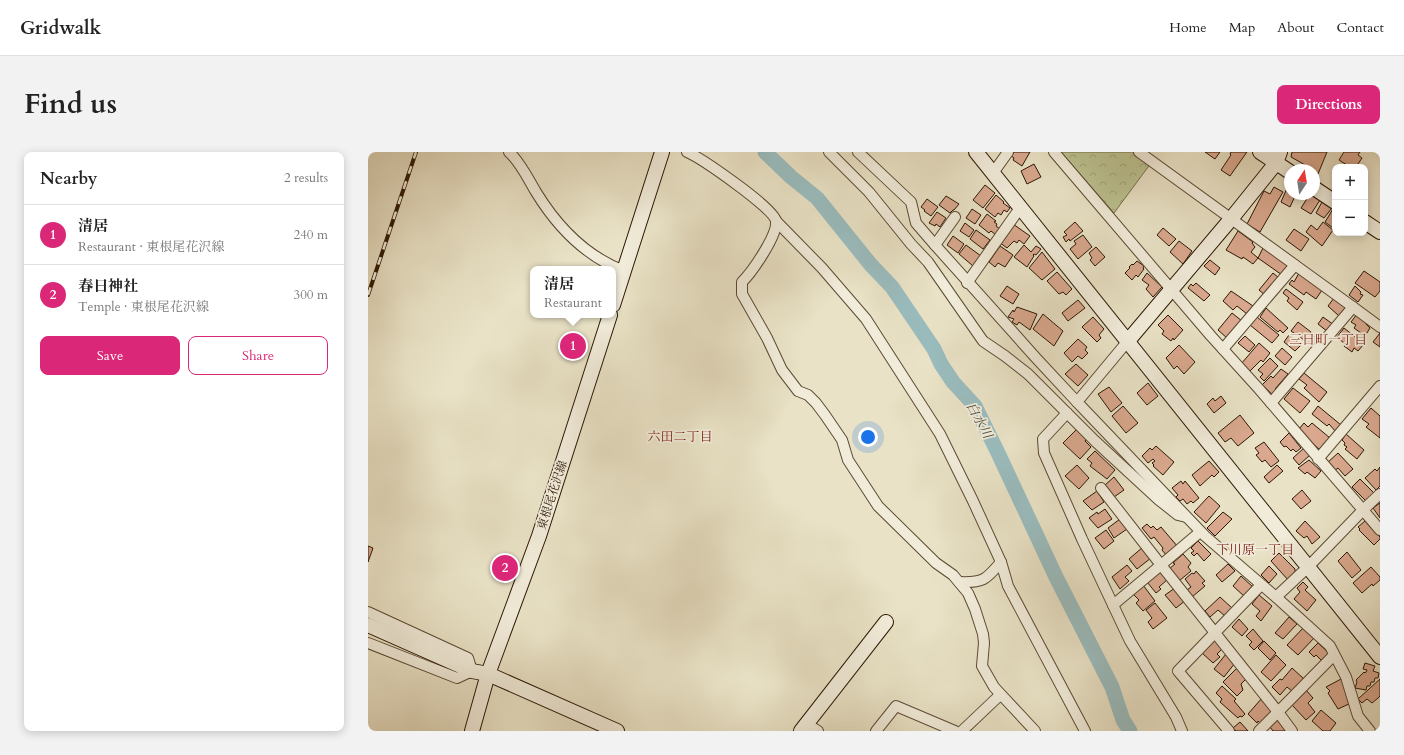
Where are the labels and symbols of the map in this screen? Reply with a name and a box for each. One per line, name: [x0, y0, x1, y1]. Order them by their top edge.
north arrow: [1284, 164, 1320, 200]
pin: 1: [560, 331, 586, 361]
district label: 三日町一丁目: [1289, 331, 1367, 349]
water label: 白水川: [962, 399, 997, 444]
your location: [858, 427, 878, 447]
district label: 六田二丁目: [647, 428, 713, 446]
street label: 東根尾花沢線: [533, 458, 571, 532]
district label: 下川原一丁目: [1216, 541, 1294, 559]
pin: 2: [492, 553, 518, 583]

